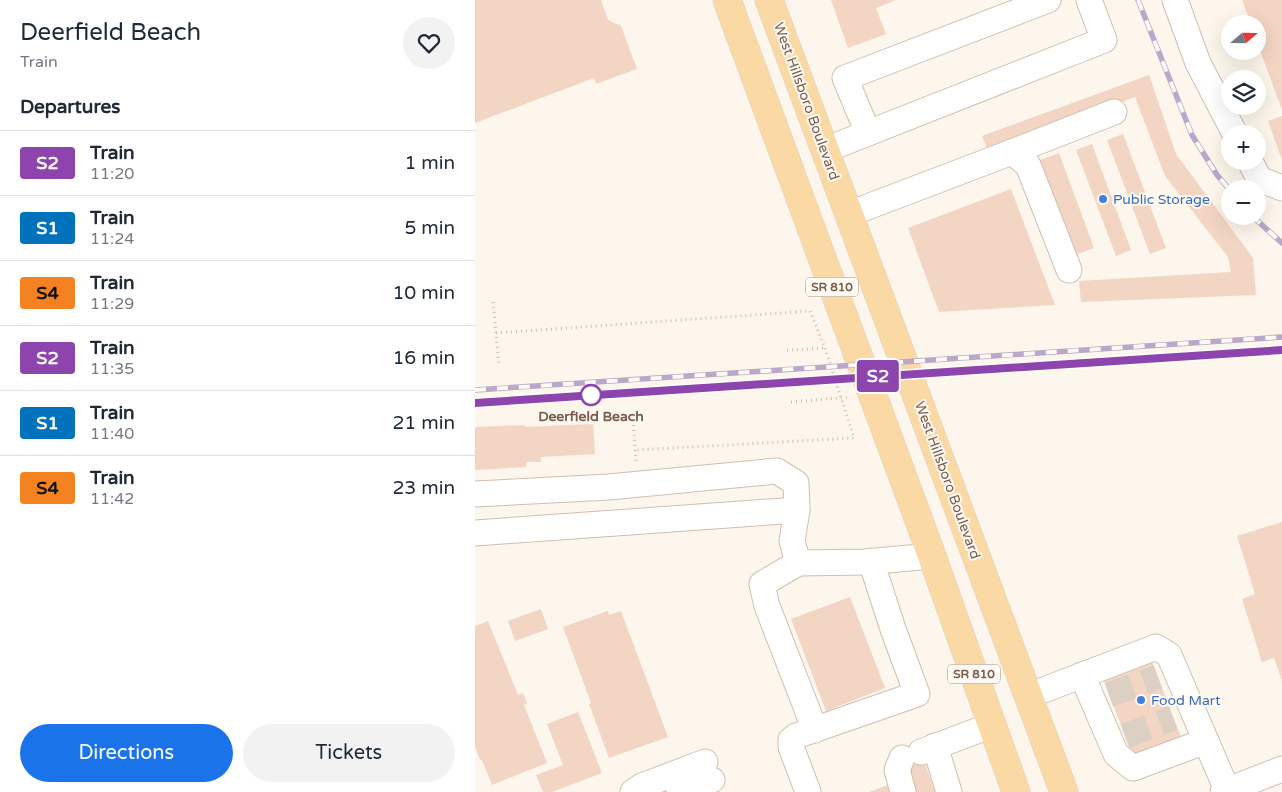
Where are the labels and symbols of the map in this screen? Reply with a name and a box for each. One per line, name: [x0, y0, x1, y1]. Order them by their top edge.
north arrow: [1221, 15, 1266, 60]
street label: West Hillsboro Boulevard: [770, 20, 843, 182]
place label: Public Storage: [1113, 191, 1210, 208]
marker: Public Storage: [1097, 193, 1109, 205]
road number: SR 810: [806, 278, 858, 296]
line badge: S2: [855, 360, 901, 392]
marker: Deerfield Beach: [580, 384, 602, 406]
street label: West Hillsboro Boulevard: [911, 399, 984, 561]
place label: Deerfield Beach: [538, 408, 644, 425]
road number: SR 810: [948, 664, 1000, 684]
place label: Food Mart: [1151, 692, 1221, 709]
marker: Food Mart: [1135, 694, 1147, 706]

